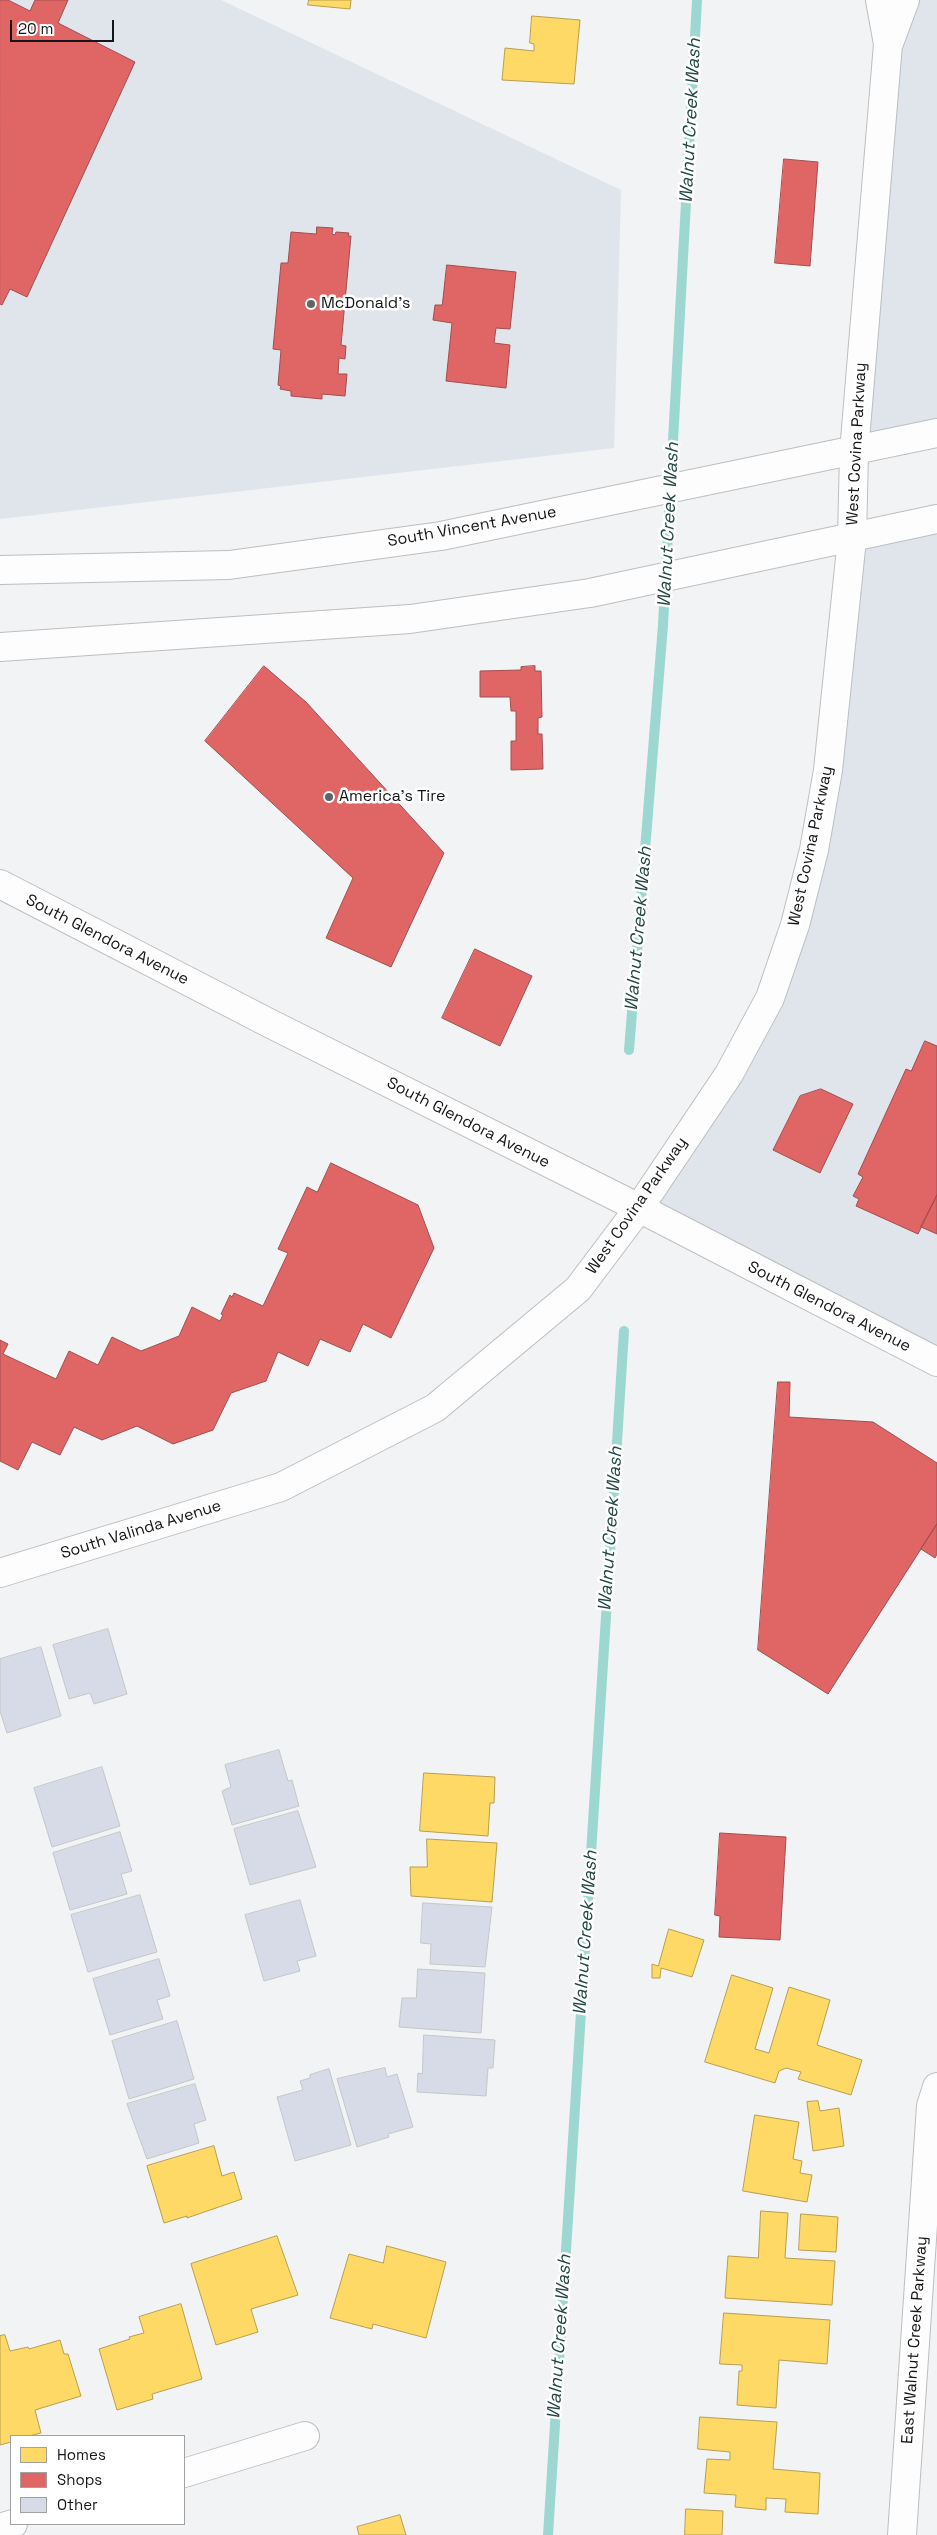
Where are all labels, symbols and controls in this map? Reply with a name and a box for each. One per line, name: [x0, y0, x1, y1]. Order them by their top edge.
scale bar: [12, 10, 116, 42]
text: 20 m: [18, 19, 53, 38]
water label: Walnut Creek Wash: [676, 38, 706, 204]
place label: McDonald's: [321, 294, 411, 314]
marker: McDonald's: [305, 298, 317, 310]
street label: West Covina Parkway: [843, 362, 871, 526]
water label: Walnut Creek Wash: [654, 442, 684, 608]
street label: South Vincent Avenue: [386, 503, 558, 551]
street label: West Covina Parkway: [785, 764, 837, 928]
place label: America's Tire: [339, 787, 445, 807]
marker: America's Tire: [323, 791, 335, 803]
water label: Walnut Creek Wash: [621, 846, 657, 1012]
street label: South Glendora Avenue: [22, 891, 192, 989]
street label: South Glendora Avenue: [383, 1074, 553, 1172]
street label: West Covina Parkway: [582, 1134, 692, 1278]
street label: South Glendora Avenue: [744, 1258, 914, 1356]
water label: Walnut Creek Wash: [594, 1446, 628, 1612]
street label: South Valinda Avenue: [58, 1496, 224, 1564]
water label: Walnut Creek Wash: [569, 1850, 603, 2016]
street label: East Walnut Creek Parkway: [898, 2235, 932, 2445]
water label: Walnut Creek Wash: [543, 2254, 577, 2420]
legend: [10, 2435, 185, 2525]
text: Homes: [57, 2445, 106, 2464]
text: Shops: [57, 2470, 102, 2489]
text: Other: [57, 2495, 98, 2514]

